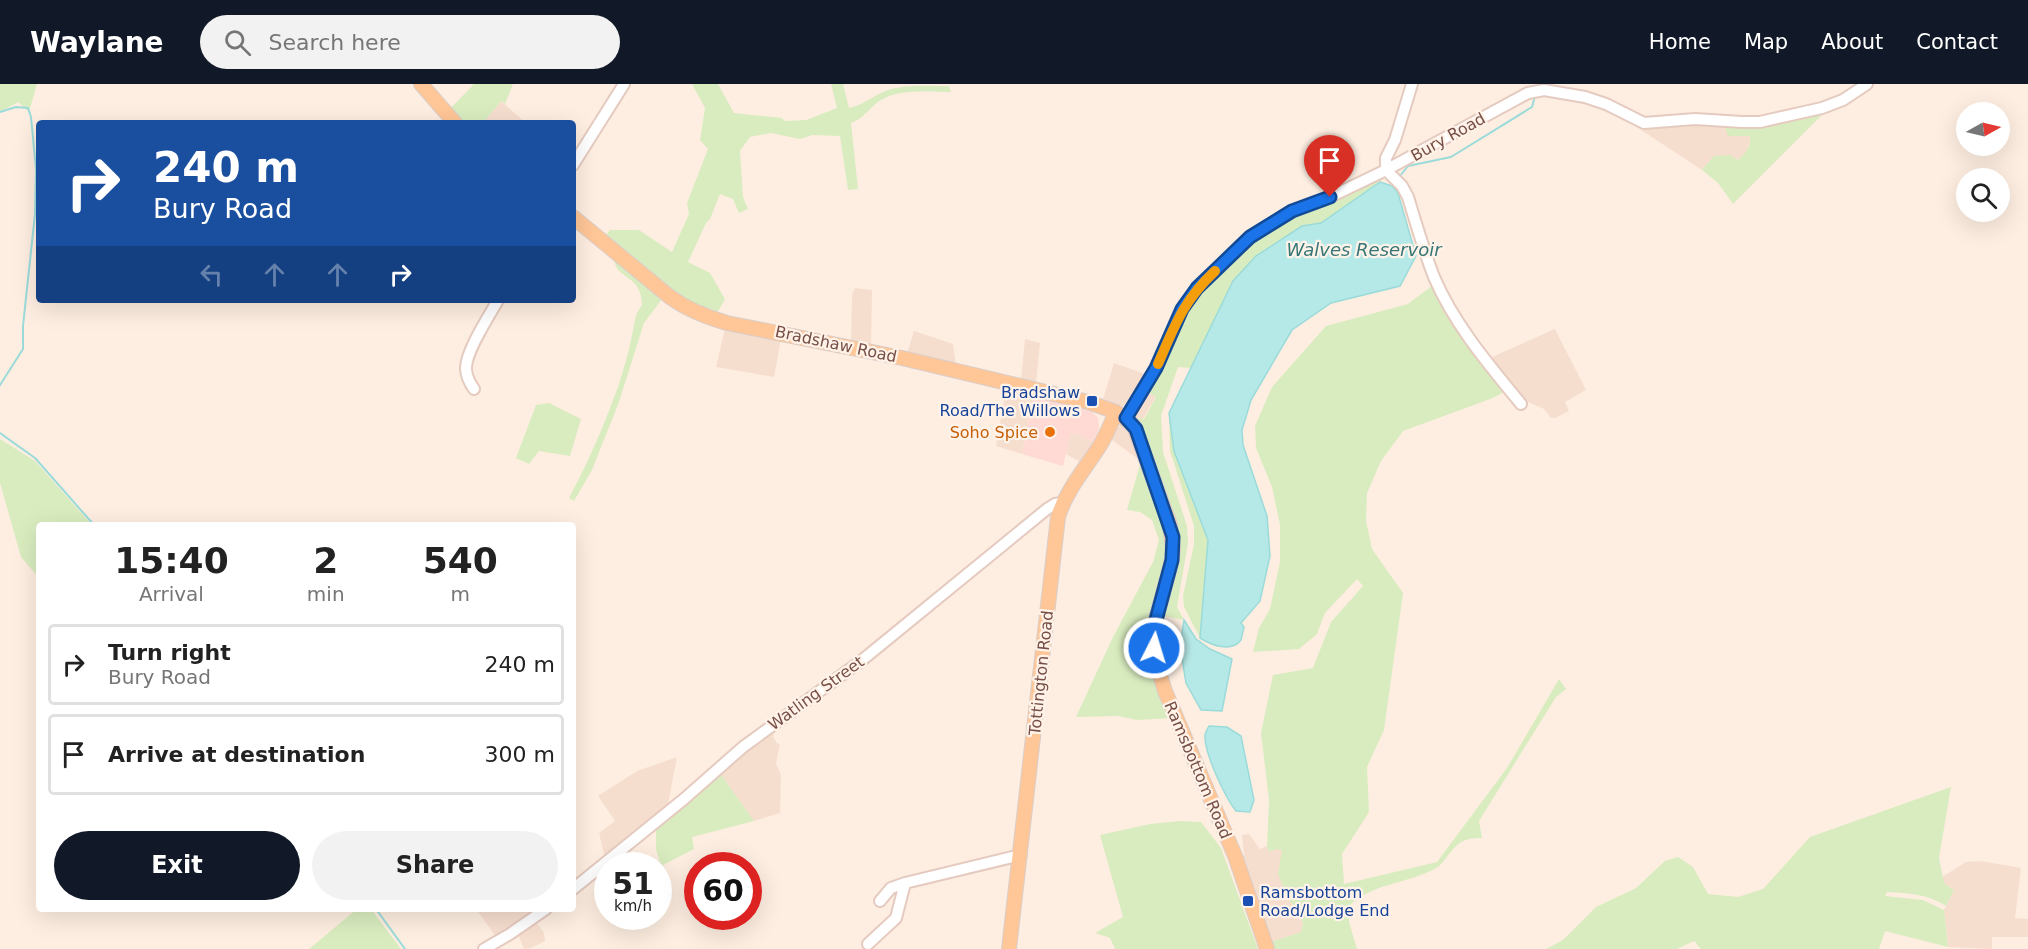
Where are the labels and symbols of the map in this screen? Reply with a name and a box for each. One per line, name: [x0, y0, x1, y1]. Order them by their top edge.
north arrow: [1956, 102, 2010, 156]
street label: Bury Road: [1407, 109, 1489, 165]
pin: [1304, 135, 1355, 197]
water label: Walves Reservoir: [1286, 239, 1443, 260]
street label: Bradshaw Road: [773, 322, 899, 366]
place label: Bradshaw Road/The Willows: [940, 383, 1080, 420]
marker: Bradshaw Road/The Willows: [1085, 394, 1099, 408]
place label: Soho Spice: [950, 423, 1038, 442]
marker: Soho Spice: [1043, 425, 1057, 439]
street label: Tottington Road: [1025, 610, 1057, 737]
position arrow: [1122, 616, 1186, 680]
street label: Watling Street: [764, 652, 868, 734]
street label: Ramsbottom Road: [1160, 698, 1236, 842]
speed limit sign: 60: [684, 852, 762, 930]
place label: Ramsbottom Road/Lodge End: [1260, 883, 1390, 920]
marker: Ramsbottom Road/Lodge End: [1241, 894, 1255, 908]

